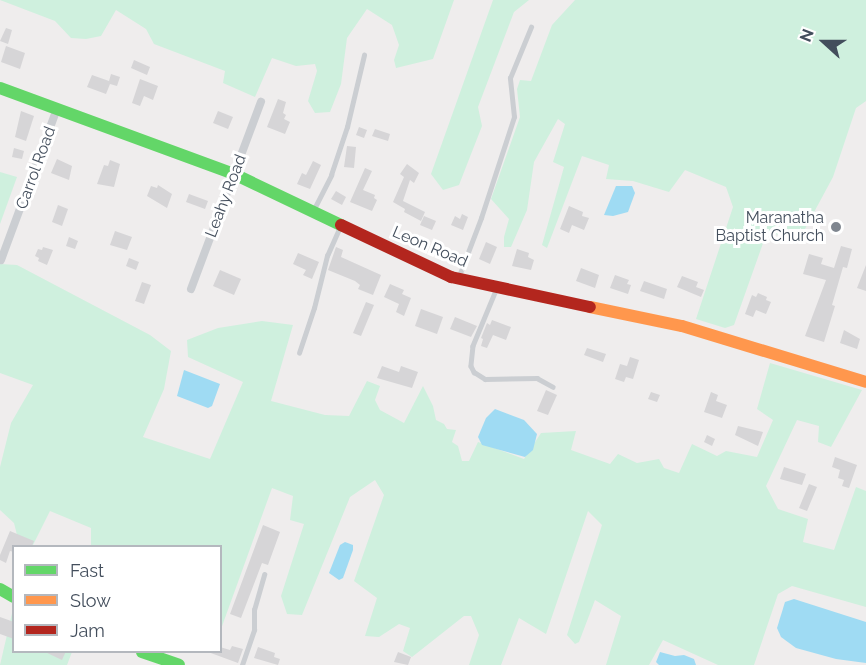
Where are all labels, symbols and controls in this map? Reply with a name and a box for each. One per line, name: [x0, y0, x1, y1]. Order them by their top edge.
north arrow: [794, 12, 854, 72]
text: N: [796, 26, 818, 44]
street label: Carrol Road: [12, 124, 60, 212]
street label: Leahy Road: [201, 152, 251, 240]
place label: Maranatha Baptist Church: [716, 208, 824, 246]
marker: Maranatha Baptist Church: [829, 220, 843, 234]
street label: Leon Road: [389, 223, 471, 271]
legend: [12, 545, 222, 653]
text: Fast: [70, 560, 104, 581]
text: Slow: [70, 590, 111, 611]
text: Jam: [70, 620, 105, 641]

